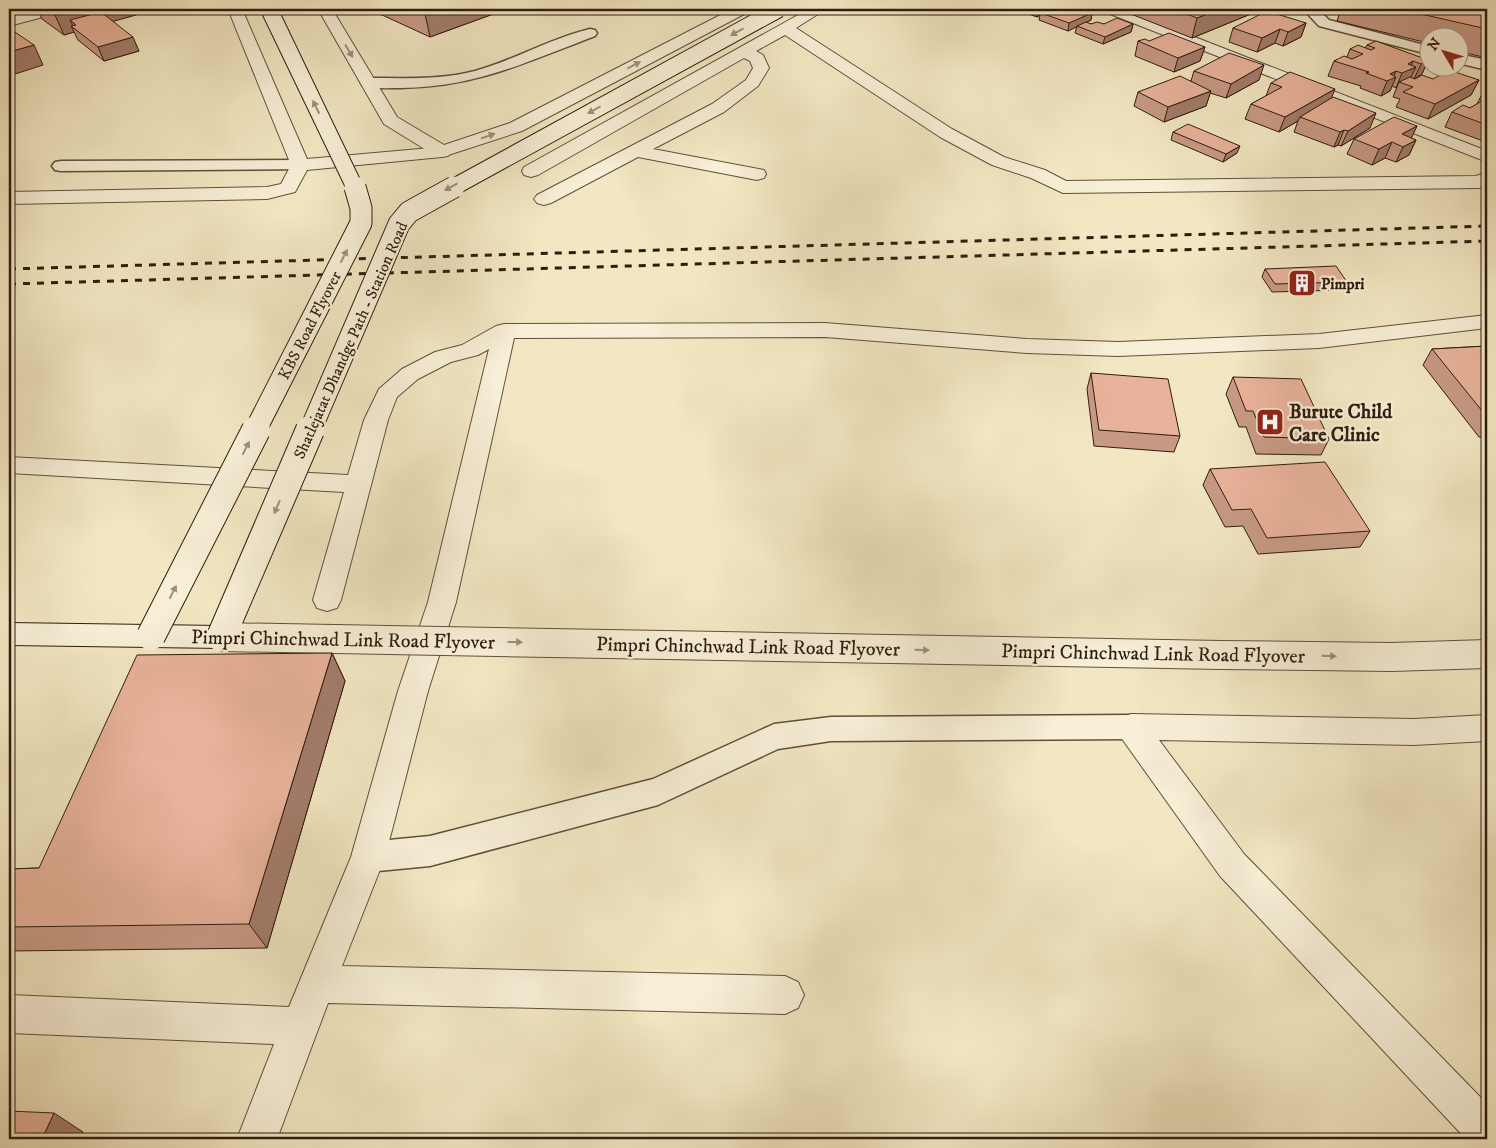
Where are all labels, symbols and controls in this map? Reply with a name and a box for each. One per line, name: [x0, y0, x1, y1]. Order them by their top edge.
one-way arrow: [729, 28, 744, 36]
north arrow: [1418, 28, 1468, 78]
text: N: [1424, 34, 1445, 55]
one-way arrow: [345, 44, 354, 57]
one-way arrow: [627, 61, 641, 69]
one-way arrow: [312, 100, 320, 114]
one-way arrow: [587, 106, 601, 114]
one-way arrow: [481, 132, 496, 140]
one-way arrow: [445, 183, 458, 192]
street label: Shatlejatat Dhandge Path - Station Road: [289, 219, 412, 462]
one-way arrow: [340, 249, 348, 263]
street label: KBS Road Flyover: [274, 268, 346, 383]
building icon: Pimpri: [1287, 268, 1317, 298]
place label: Pimpri: [1321, 274, 1364, 294]
place label: Burute Child Care Clinic: [1289, 400, 1393, 448]
hospital icon: Burute Child Care Clinic: [1255, 407, 1285, 437]
one-way arrow: [242, 440, 250, 455]
one-way arrow: [272, 500, 280, 514]
one-way arrow: [169, 585, 177, 600]
street label: Pimpri Chinchwad Link Road Flyover: [191, 625, 496, 656]
street label: Pimpri Chinchwad Link Road Flyover: [596, 632, 901, 663]
one-way arrow: [507, 638, 523, 646]
street label: Pimpri Chinchwad Link Road Flyover: [1001, 639, 1306, 670]
one-way arrow: [914, 646, 930, 654]
one-way arrow: [1322, 652, 1338, 660]

